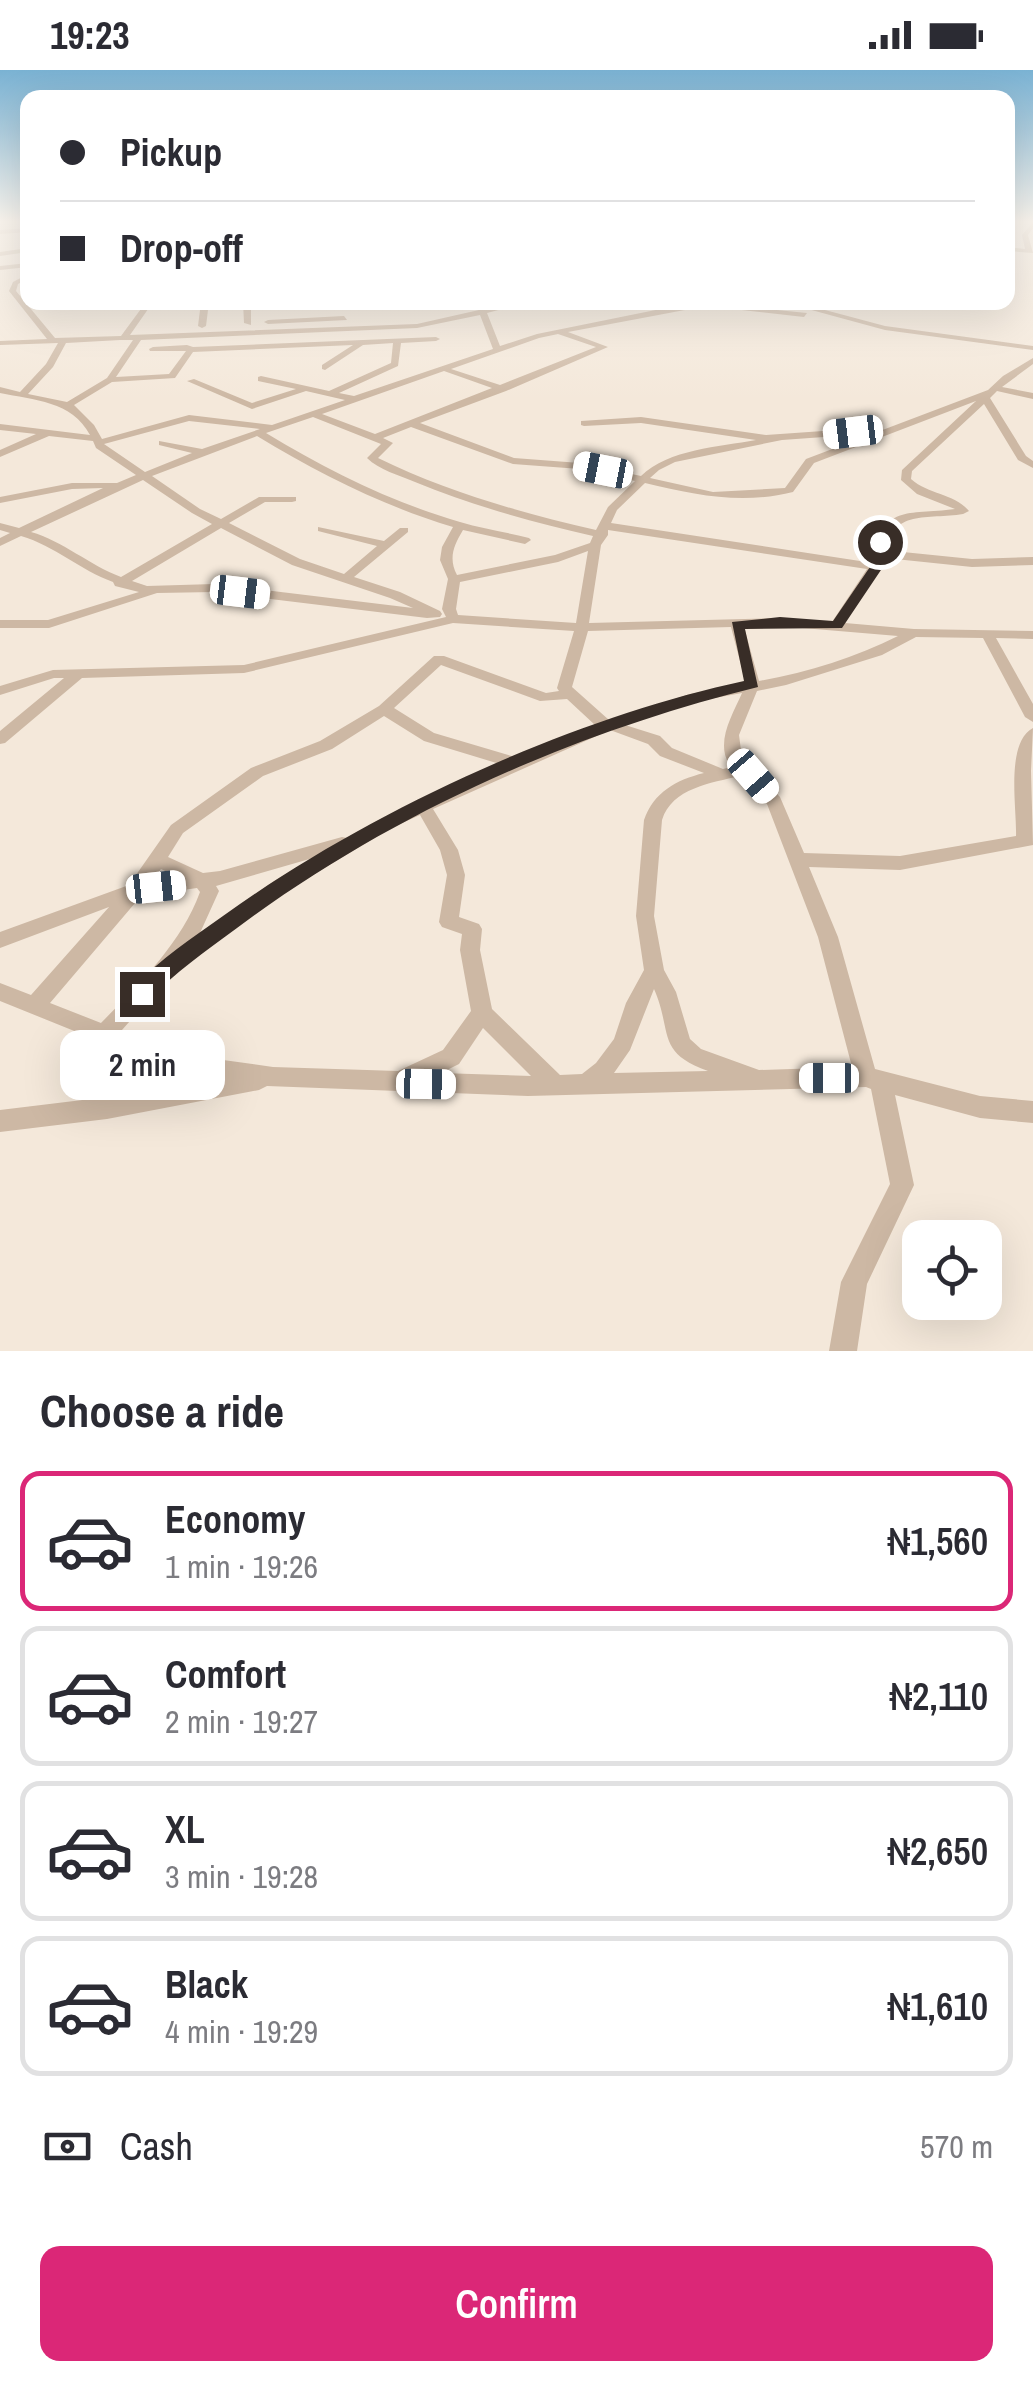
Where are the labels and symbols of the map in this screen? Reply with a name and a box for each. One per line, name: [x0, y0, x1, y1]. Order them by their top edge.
car: [821, 413, 885, 451]
car: [571, 450, 635, 490]
route start: [858, 520, 903, 565]
car: [208, 573, 272, 611]
car: [722, 744, 784, 808]
car: [125, 869, 187, 905]
route end: [120, 972, 165, 1017]
callout: 2 min: [59, 1029, 224, 1099]
car: [799, 1063, 859, 1093]
car: [396, 1068, 456, 1100]

